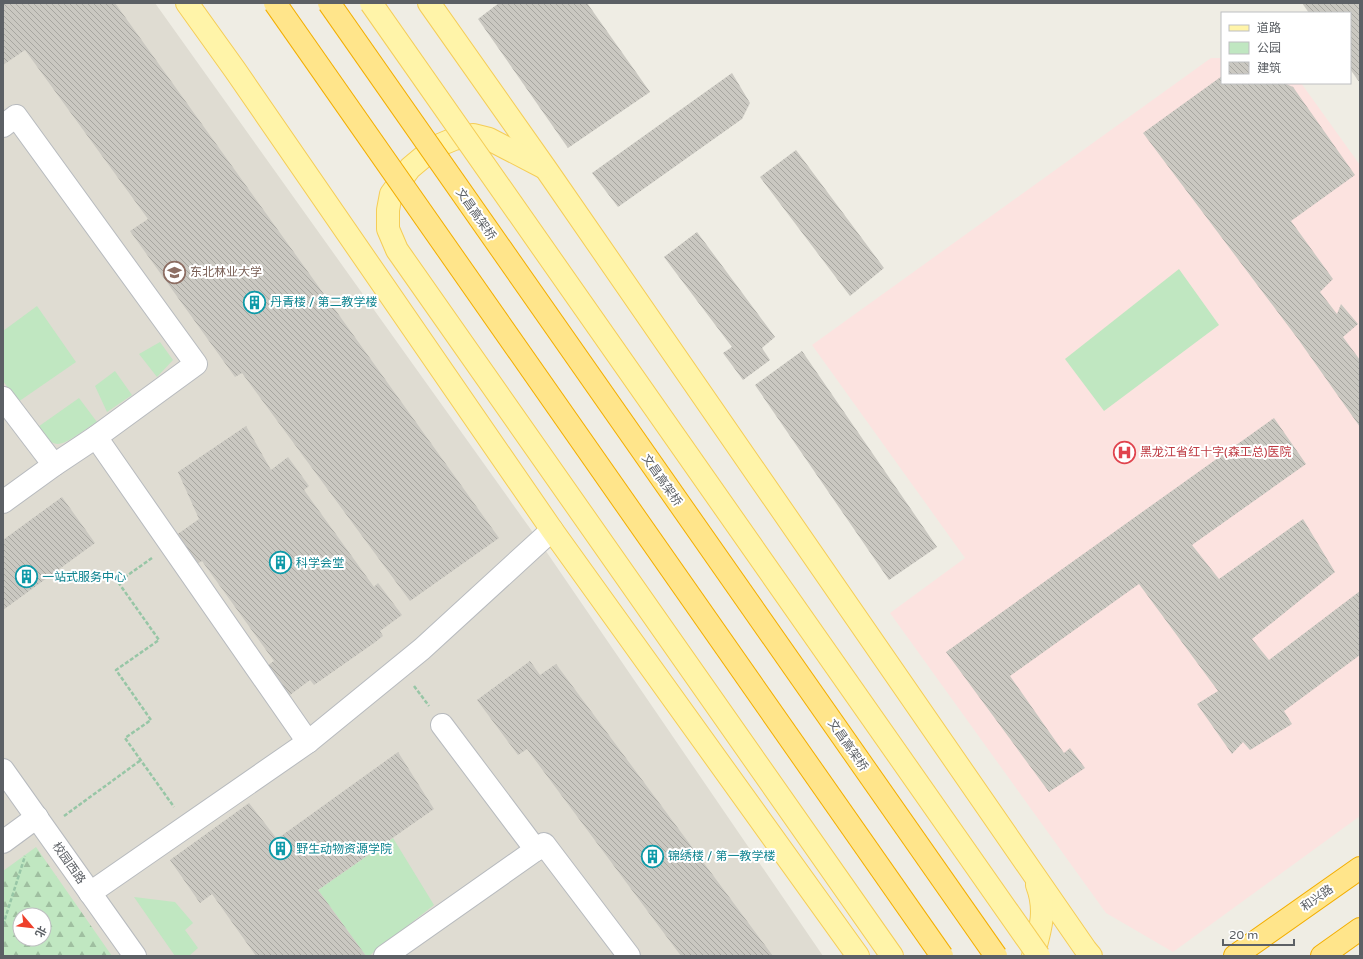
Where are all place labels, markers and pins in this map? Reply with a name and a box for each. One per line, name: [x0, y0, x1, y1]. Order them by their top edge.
school or university icon: 东北林业大学: [162, 259, 188, 285]
place label: 东北林业大学: [190, 265, 262, 279]
building icon: 丹青楼 / 第二教学楼: [242, 289, 268, 315]
place label: 丹青楼 / 第二教学楼: [270, 295, 378, 309]
hospital icon: 黑龙江省红十字(森工总)医院: [1111, 439, 1137, 465]
place label: 黑龙江省红十字(森工总)医院: [1140, 445, 1292, 459]
building icon: 科学会堂: [267, 550, 293, 576]
place label: 科学会堂: [296, 556, 344, 570]
building icon: 一站式服务中心: [13, 564, 39, 590]
place label: 一站式服务中心: [42, 570, 126, 584]
building icon: 野生动物资源学院: [268, 836, 294, 862]
place label: 野生动物资源学院: [296, 842, 392, 856]
building icon: 锦绣楼 / 第一教学楼: [640, 843, 666, 869]
place label: 锦绣楼 / 第一教学楼: [668, 849, 776, 863]

